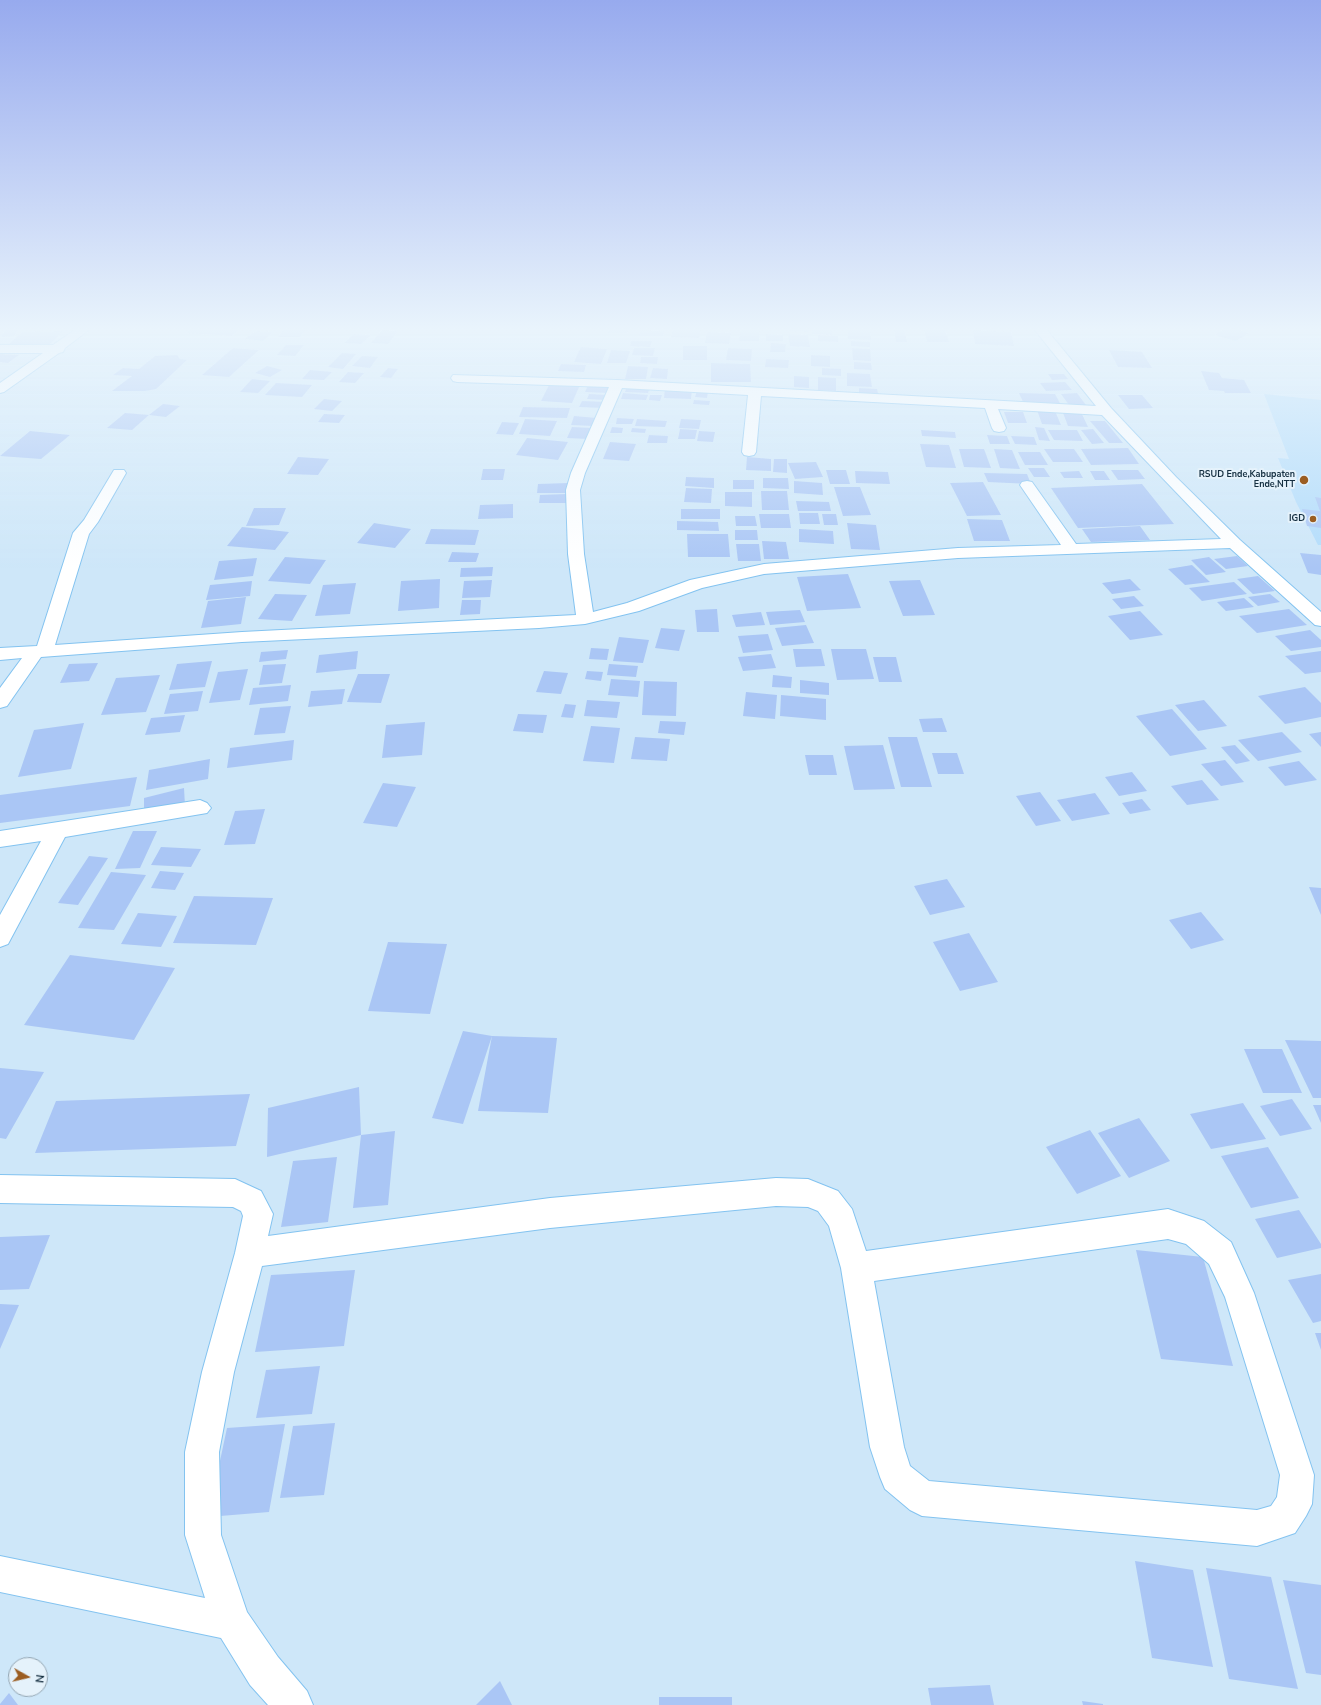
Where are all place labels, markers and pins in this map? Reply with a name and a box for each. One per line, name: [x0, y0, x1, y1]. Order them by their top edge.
place label: RSUD Ende,Kabupaten Ende,NTT: [1199, 470, 1295, 491]
marker: RSUD Ende,Kabupaten Ende,NTT: [1298, 474, 1310, 486]
place label: IGD: [1289, 514, 1305, 524]
marker: IGD: [1308, 514, 1318, 524]

